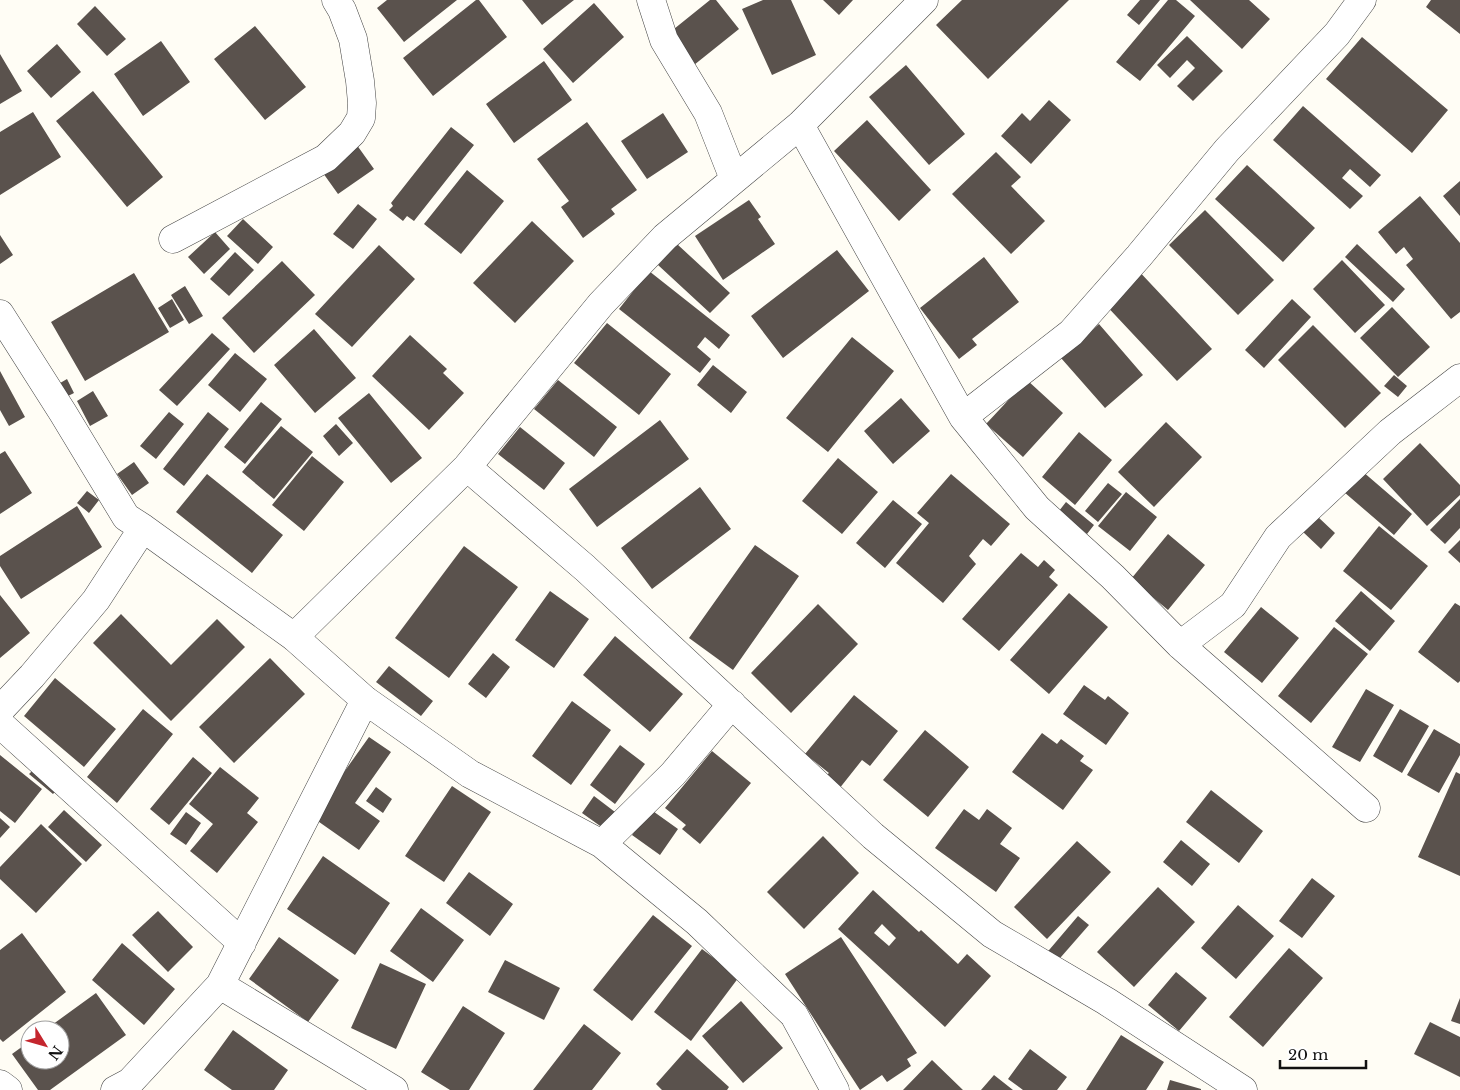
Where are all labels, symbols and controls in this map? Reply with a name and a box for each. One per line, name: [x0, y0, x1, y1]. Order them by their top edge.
north arrow: [20, 1020, 70, 1070]
scale bar: [1280, 1038, 1366, 1070]
text: N: [44, 1042, 67, 1063]
text: 20 m: [1288, 1045, 1328, 1064]

